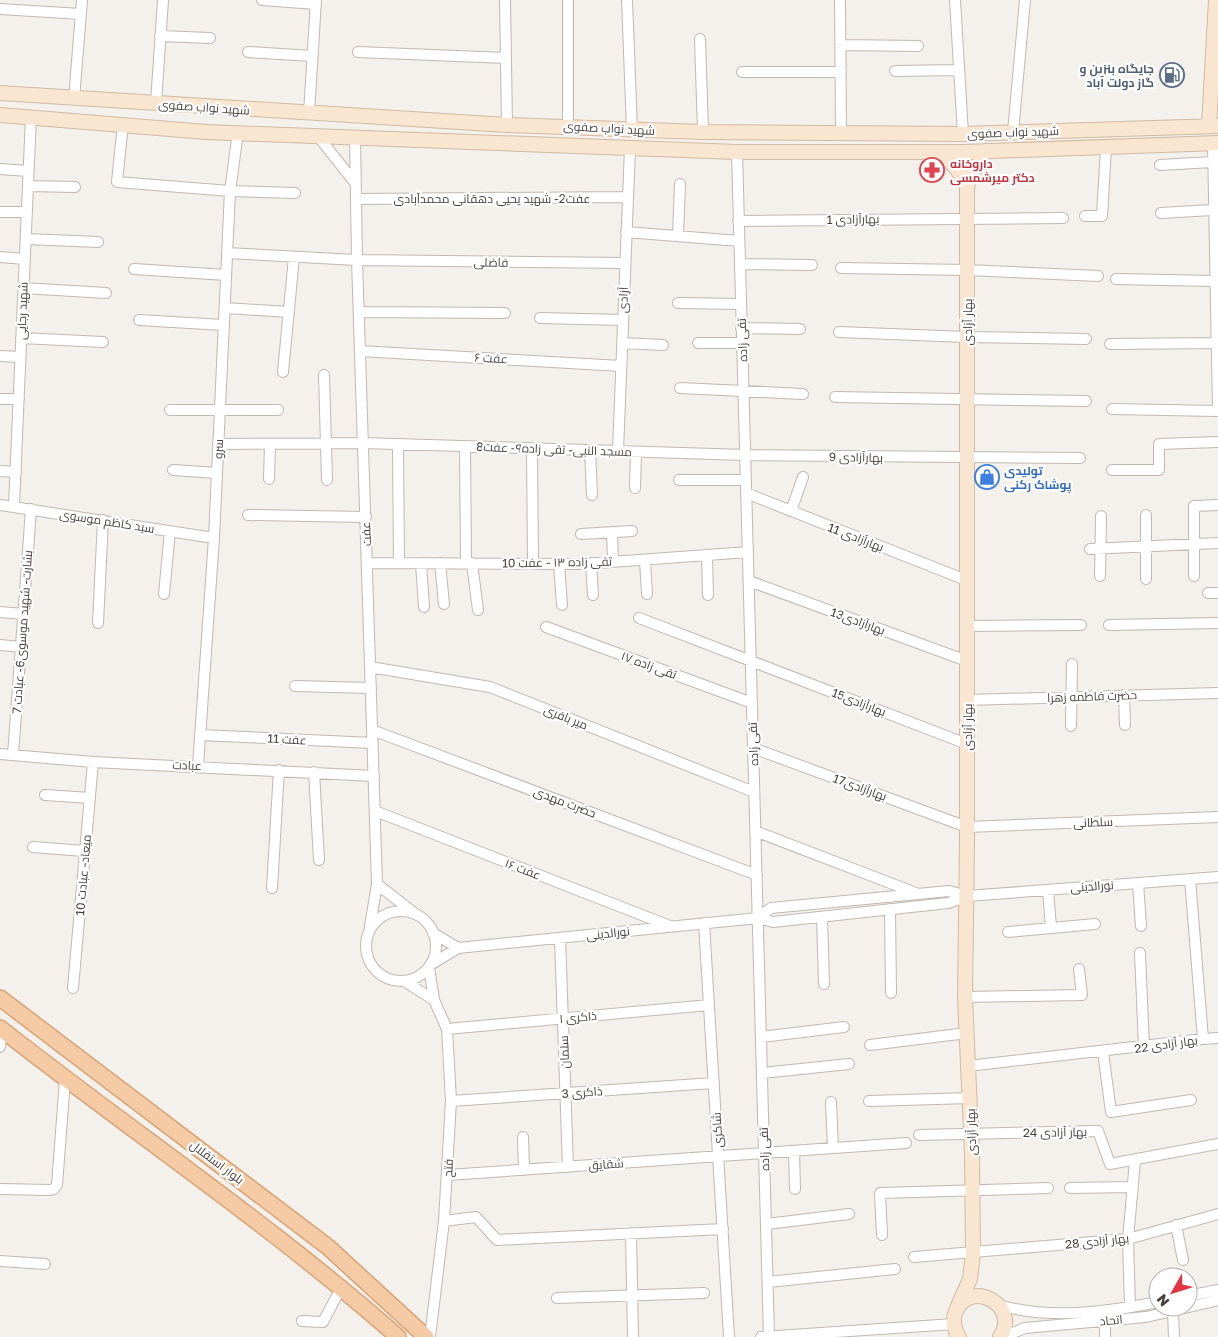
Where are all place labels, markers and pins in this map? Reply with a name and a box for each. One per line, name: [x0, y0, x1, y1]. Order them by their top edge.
place label: جایگاه بنزین و گاز دولت آباد: [1080, 61, 1154, 91]
fuel station icon: جایگاه بنزین و گاز دولت آباد: [1159, 62, 1185, 88]
place label: داروخانه دکتر میرشمسی: [950, 156, 1035, 186]
pharmacy icon: داروخانه دکتر میرشمسی: [919, 157, 945, 183]
place label: تولیدی پوشاک رکنی: [1004, 463, 1072, 494]
shop icon: تولیدی پوشاک رکنی: [974, 464, 1000, 490]

